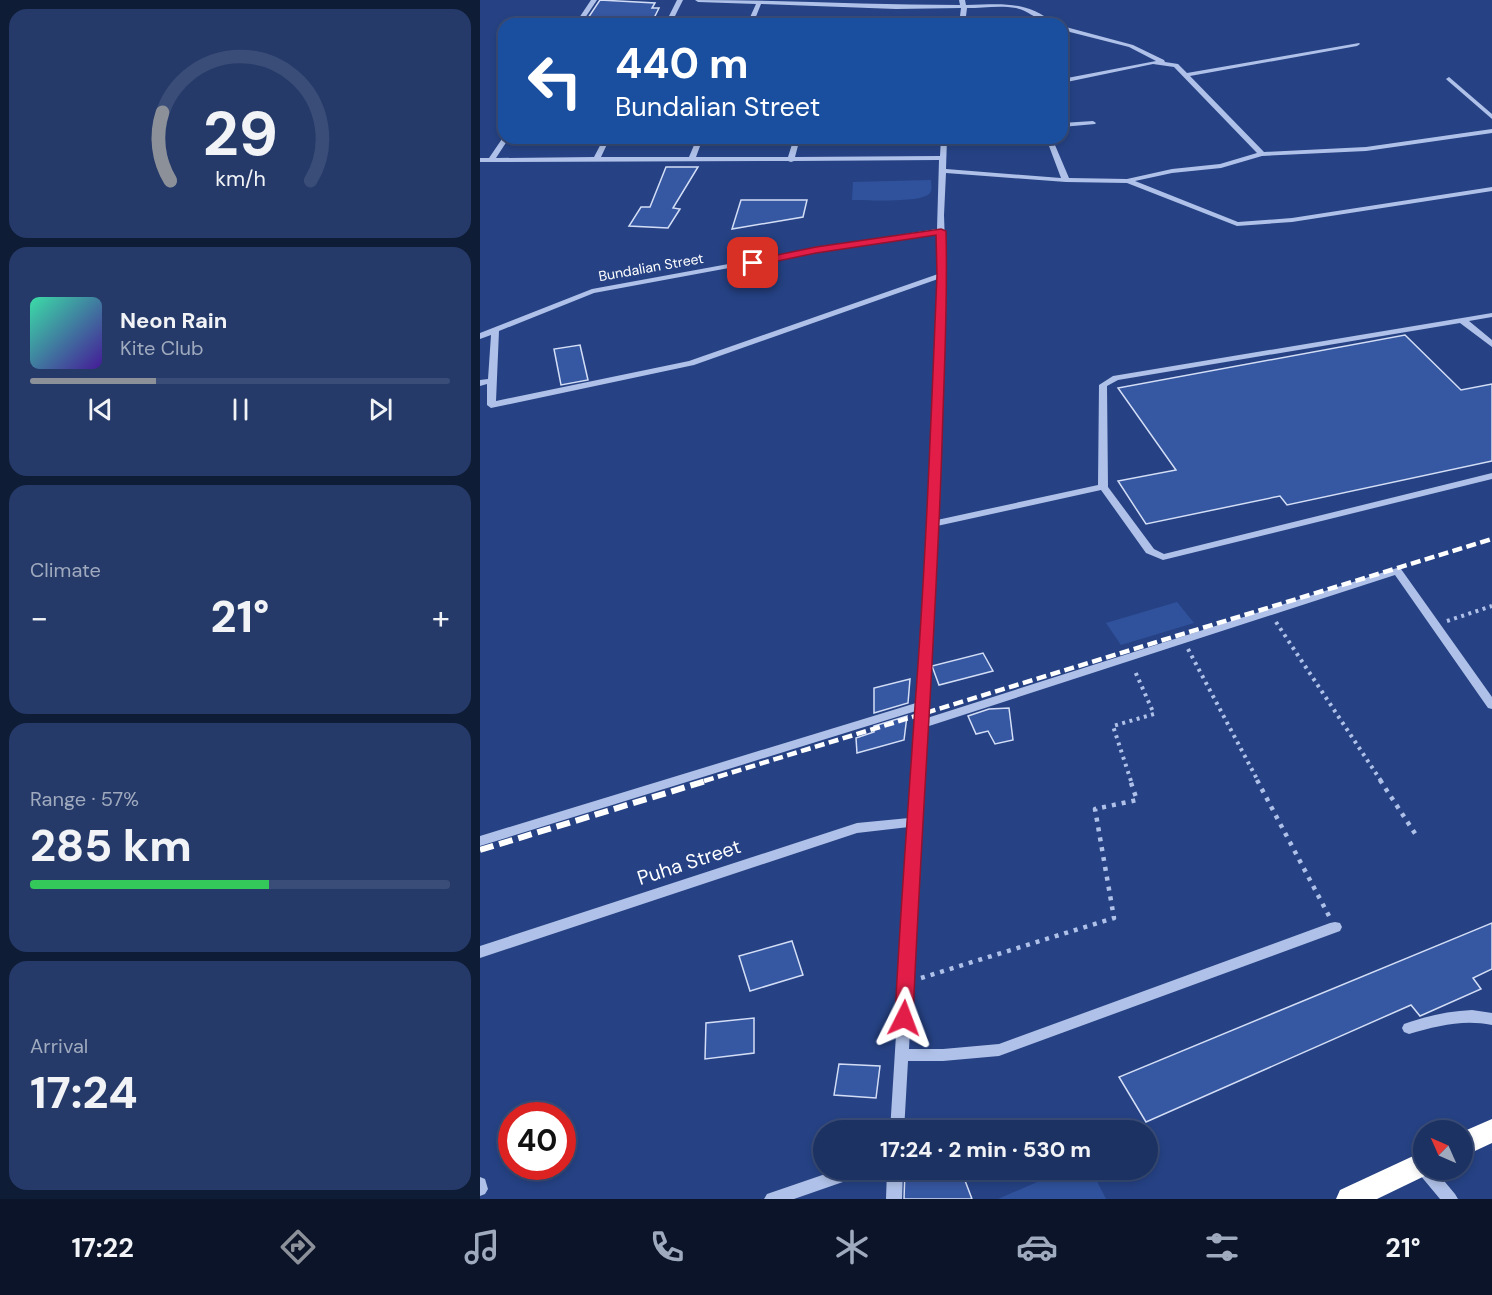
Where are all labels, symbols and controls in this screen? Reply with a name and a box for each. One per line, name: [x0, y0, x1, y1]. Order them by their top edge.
text: 440 m: [615, 36, 749, 91]
icon: left: [516, 42, 594, 120]
text: Bundalian Street: [615, 89, 820, 124]
text: 29: [202, 93, 278, 174]
text: km/h: [215, 165, 265, 193]
pin: [727, 237, 778, 288]
icon: arrive: [736, 246, 769, 279]
street label: Bundalian Street: [597, 249, 705, 285]
text: Neon Rain: [120, 306, 227, 335]
text: Kite Club: [120, 335, 204, 361]
icon: previous: [84, 393, 117, 426]
icon: pause: [224, 393, 257, 426]
icon: next: [364, 393, 397, 426]
text: Climate: [30, 557, 101, 583]
text: 21°: [210, 587, 270, 646]
text: −: [30, 596, 48, 639]
text: +: [432, 596, 450, 639]
text: Range · 57%: [30, 786, 139, 812]
text: 285 km: [30, 816, 192, 875]
street label: Puha Street: [634, 833, 744, 891]
position arrow: [872, 986, 936, 1050]
text: Arrival: [30, 1033, 88, 1059]
text: 17:24: [30, 1063, 138, 1122]
speed limit sign: 40: [498, 1102, 576, 1180]
north arrow: [1413, 1120, 1473, 1180]
map controls: [1413, 1120, 1473, 1180]
text: 17:24 · 2 min · 530 m: [880, 1135, 1091, 1164]
icon: directions: [277, 1226, 319, 1268]
icon: music: [461, 1226, 503, 1268]
icon: phone: [646, 1226, 688, 1268]
icon: climate: [831, 1226, 873, 1268]
icon: car: [1016, 1226, 1058, 1268]
icon: filters: [1201, 1226, 1243, 1268]
text: 17:22: [71, 1230, 134, 1265]
text: 21°: [1385, 1230, 1421, 1265]

